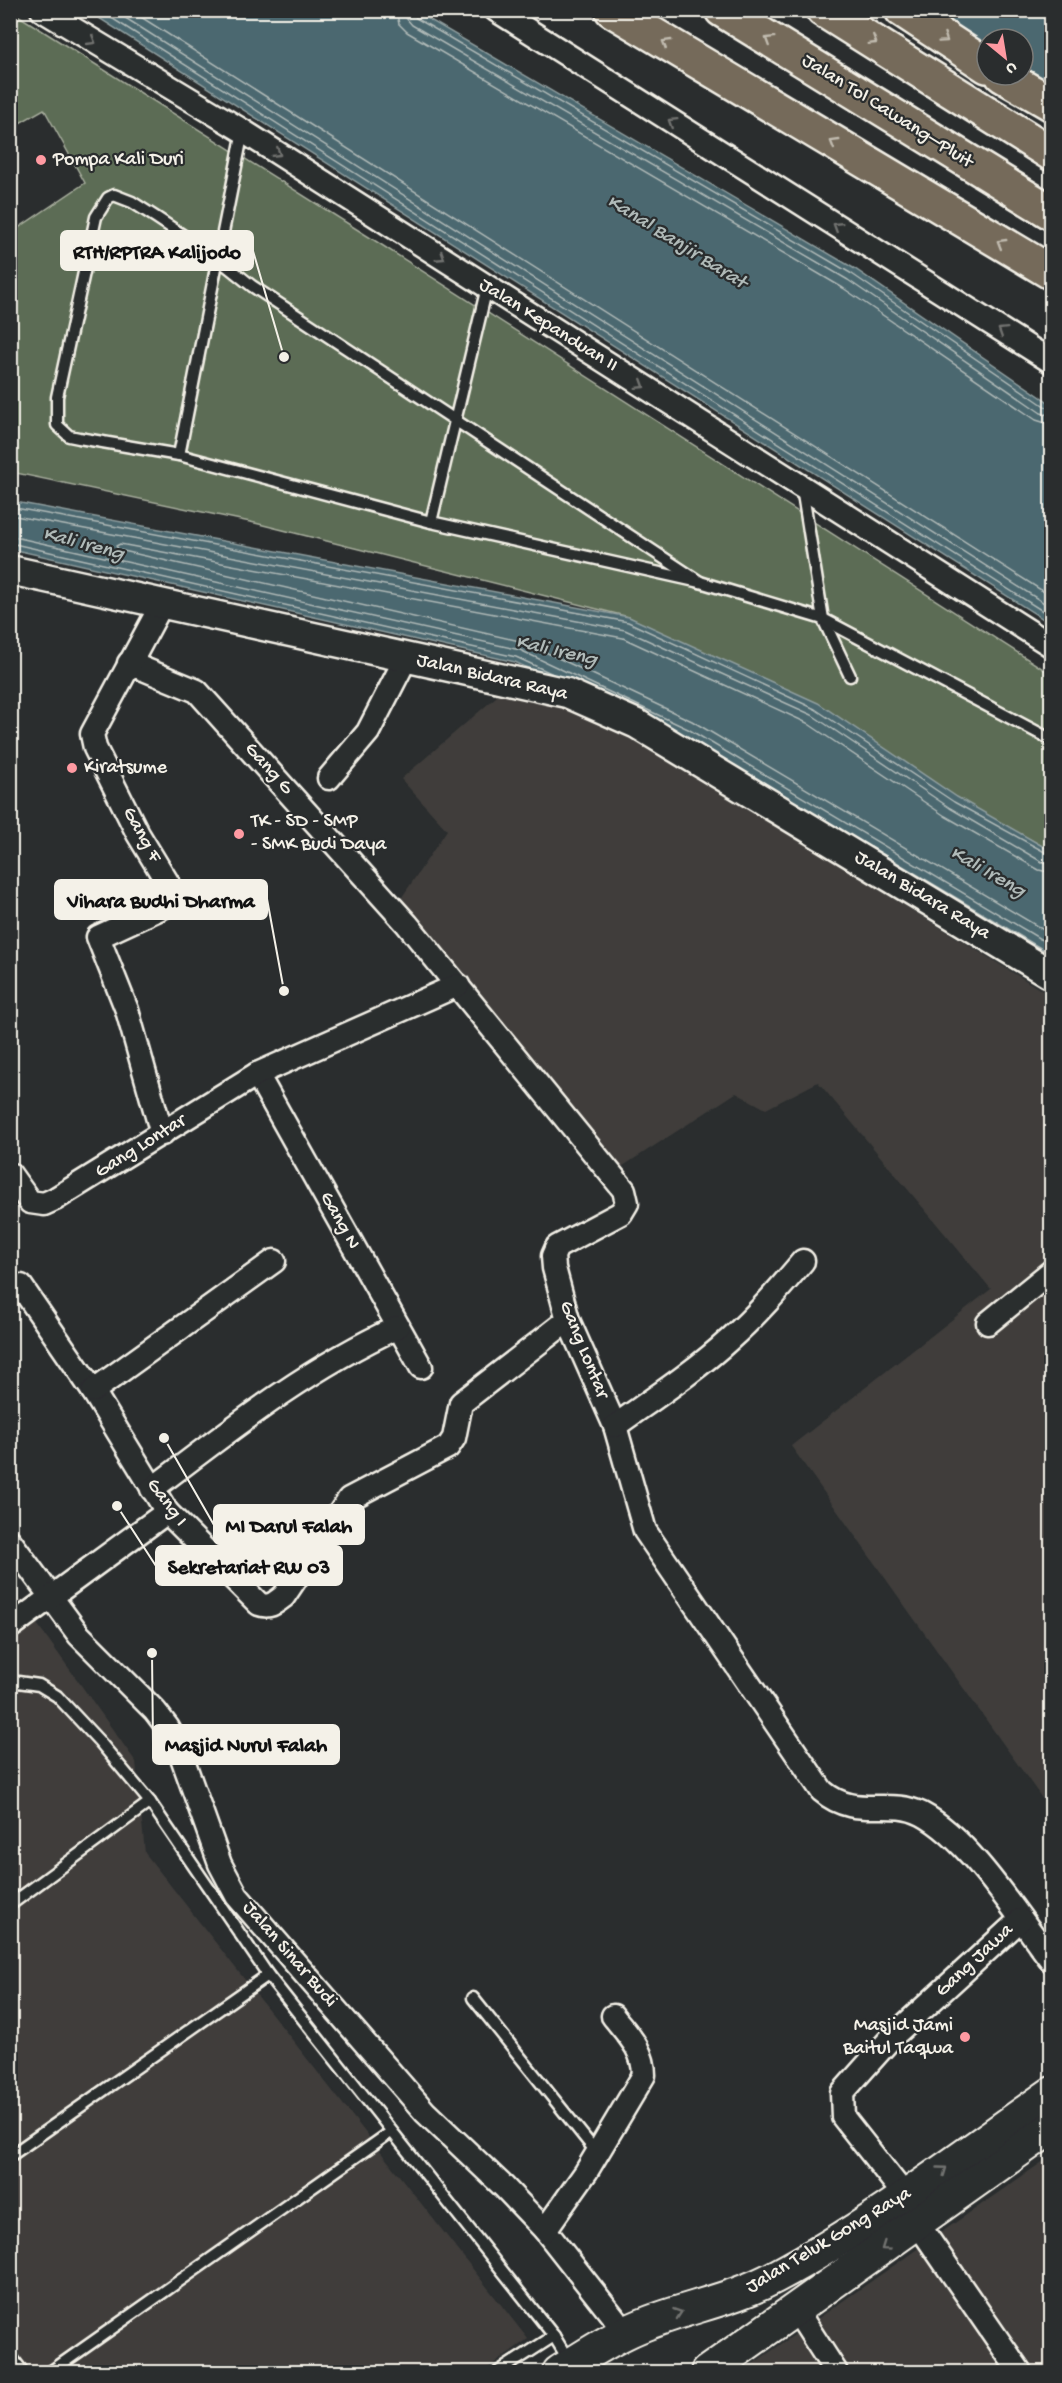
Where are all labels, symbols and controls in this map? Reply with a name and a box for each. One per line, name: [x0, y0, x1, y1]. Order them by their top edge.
north arrow: [975, 27, 1035, 87]
one-way arrow: [938, 32, 949, 43]
one-way arrow: [86, 33, 96, 45]
one-way arrow: [867, 34, 877, 46]
one-way arrow: [765, 35, 775, 47]
one-way arrow: [662, 38, 672, 50]
street label: Jalan Tol Cawang–Pluit: [797, 50, 978, 175]
text: U: [1001, 56, 1019, 78]
one-way arrow: [668, 118, 679, 129]
one-way arrow: [830, 138, 840, 150]
one-way arrow: [271, 145, 281, 157]
place label: Pompa Kali Duri: [52, 149, 184, 172]
marker: Pompa Kali Duri: [34, 153, 48, 167]
water label: Kanal Banjir Barat: [602, 190, 753, 298]
one-way arrow: [833, 222, 843, 234]
callout: RTH/RPTRA Kalijodo: [61, 231, 253, 270]
one-way arrow: [997, 238, 1007, 250]
text: RTH/RPTRA Kalijodo: [72, 242, 241, 267]
one-way arrow: [435, 250, 445, 262]
street label: Jalan Kepanduan II: [474, 274, 622, 378]
one-way arrow: [998, 326, 1008, 338]
one-way arrow: [635, 377, 645, 389]
water label: Kali Ireng: [40, 522, 128, 568]
water label: Kali Ireng: [513, 631, 601, 674]
street label: Jalan Bidara Raya: [414, 649, 571, 707]
street label: Gang G: [239, 738, 298, 801]
place label: Kiratsume: [84, 757, 168, 780]
marker: Kiratsume: [65, 761, 79, 775]
street label: Gang F: [116, 803, 166, 868]
place label: TK - SD - SMP - SMK Budi Daya: [250, 811, 387, 857]
marker: TK - SD - SMP - SMK Budi Daya: [232, 827, 246, 841]
water label: Kali Ireng: [945, 842, 1031, 906]
street label: Jalan Bidara Raya: [850, 846, 995, 946]
callout: Vihara Budhi Dharma: [55, 880, 267, 919]
text: Vihara Budhi Dharma: [66, 891, 256, 916]
street label: Gang Lontar: [91, 1109, 192, 1184]
street label: Gang N: [314, 1188, 364, 1254]
street label: Gang Lontar: [553, 1298, 614, 1404]
street label: Gang I: [141, 1474, 191, 1532]
callout: MI Darul Falah: [214, 1505, 364, 1544]
text: MI Darul Falah: [226, 1516, 353, 1541]
callout: Sekretariat RW 03: [156, 1546, 342, 1585]
text: Sekretariat RW 03: [168, 1557, 330, 1582]
callout: Masjid Nurul Falah: [153, 1725, 339, 1764]
text: Masjid Nurul Falah: [165, 1735, 328, 1760]
street label: Jalan Sinar Budi: [237, 1897, 341, 2013]
street label: Gang Jawa: [931, 1919, 1019, 2003]
place label: Masjid Jami Baitul Taqwa: [842, 2015, 954, 2061]
marker: Masjid Jami Baitul Taqwa: [958, 2030, 972, 2044]
one-way arrow: [937, 2166, 948, 2177]
street label: Jalan Teluk Gong Raya: [742, 2182, 916, 2299]
one-way arrow: [880, 2240, 891, 2251]
one-way arrow: [672, 2308, 683, 2321]

